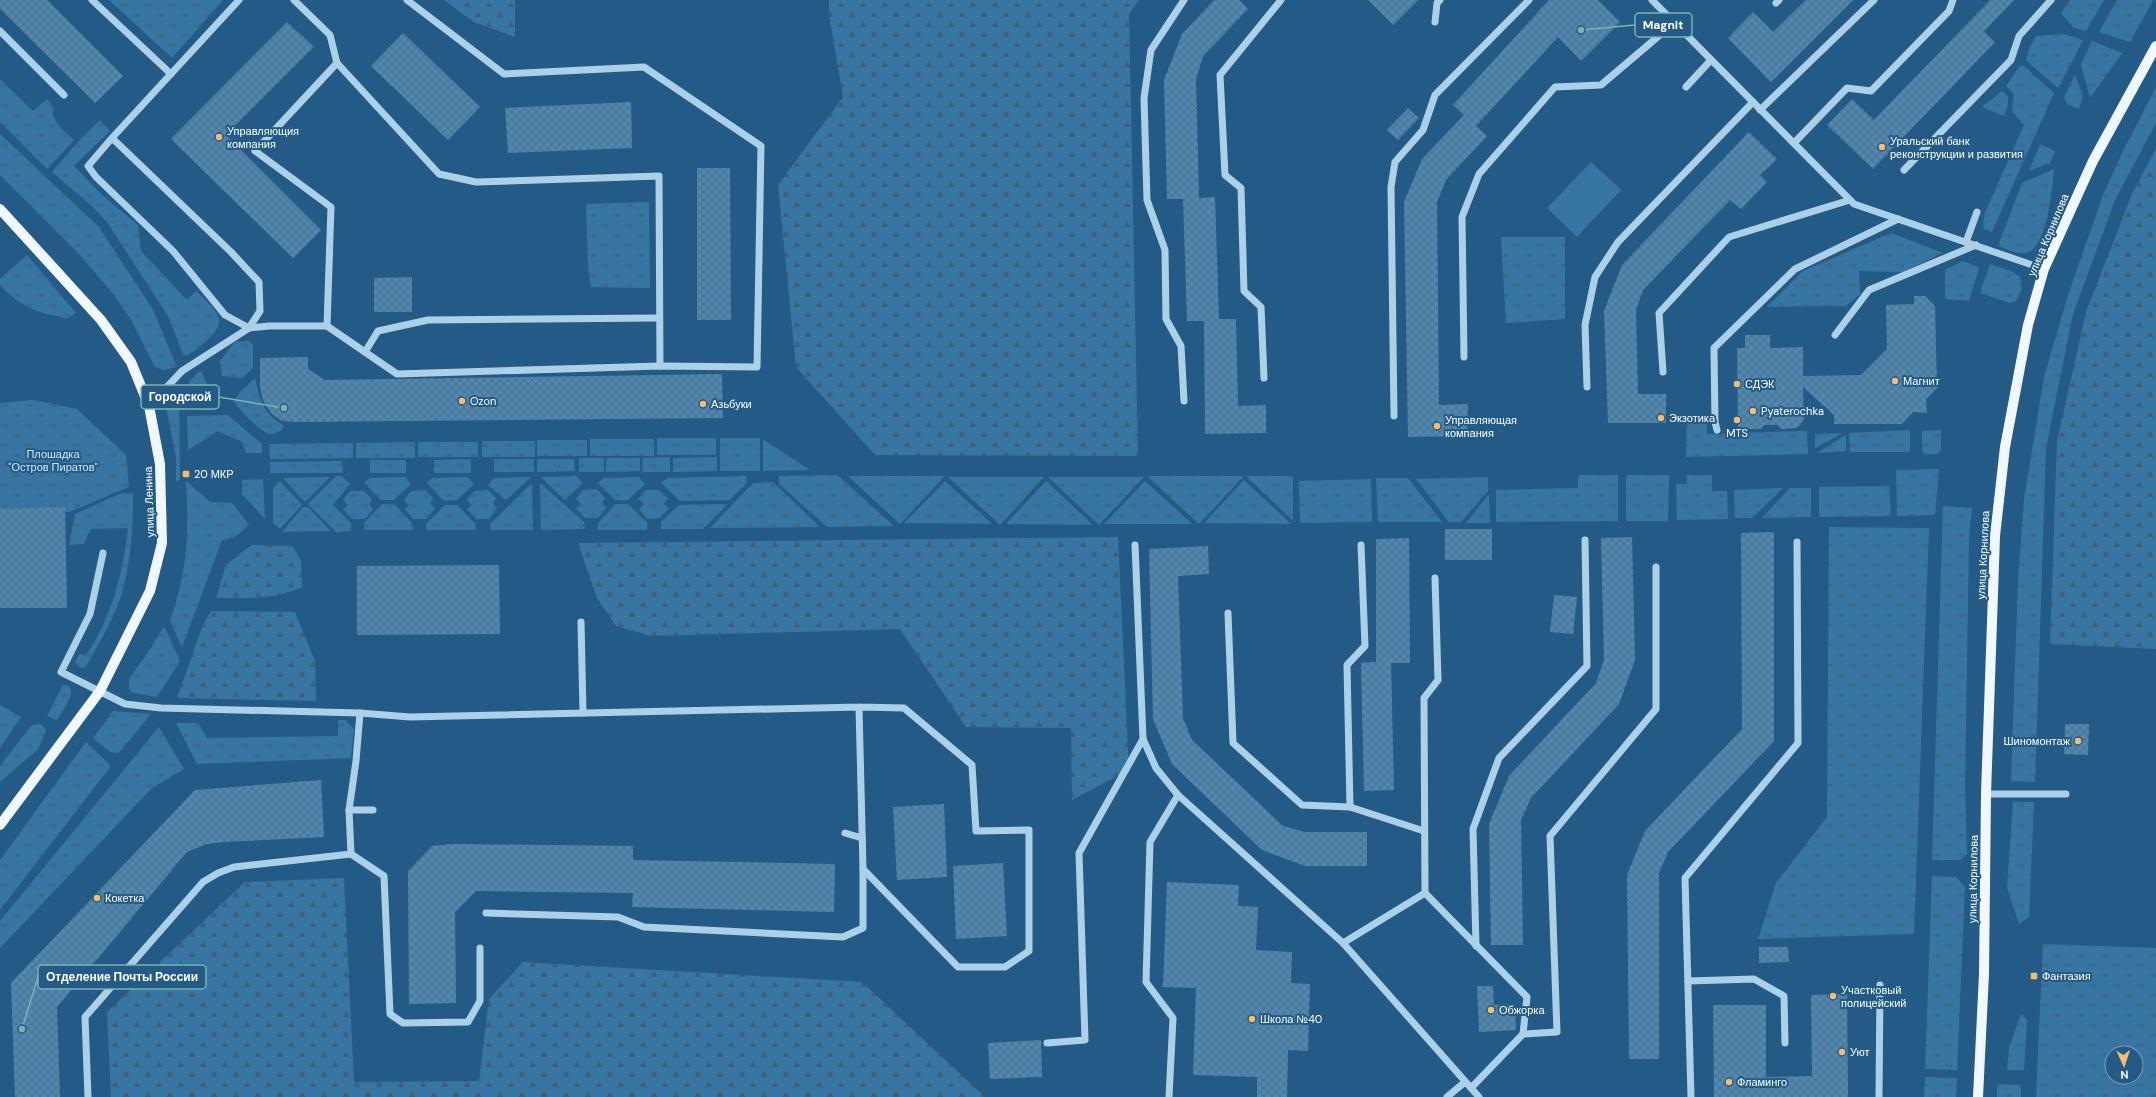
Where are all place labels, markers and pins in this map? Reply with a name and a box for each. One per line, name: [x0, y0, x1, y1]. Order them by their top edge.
callout: Magnit: [1635, 13, 1692, 37]
place label: Управляющия компания: [227, 124, 299, 151]
marker: Управляющия компания: [214, 132, 224, 142]
place label: Уральский банк реконструкции и развития: [1890, 134, 2023, 161]
marker: Уральский банк реконструкции и развития: [1877, 142, 1887, 152]
place label: Магнит: [1903, 374, 1940, 388]
marker: Магнит: [1890, 376, 1900, 386]
place label: СДЭК: [1745, 377, 1775, 391]
marker: СДЭК: [1732, 379, 1742, 389]
callout: Городской: [141, 385, 219, 409]
place label: Ozon: [470, 394, 496, 408]
marker: Ozon: [457, 396, 467, 406]
place label: Азьбуки: [711, 397, 752, 411]
marker: Азьбуки: [698, 399, 708, 409]
place label: Pyaterochka: [1761, 404, 1824, 418]
marker: Pyaterochka: [1748, 406, 1758, 416]
place label: Экзотика: [1669, 411, 1716, 425]
place label: Управляющая компания: [1445, 413, 1517, 440]
marker: Экзотика: [1656, 413, 1666, 423]
marker: MTS: [1732, 415, 1742, 425]
marker: Управляющая компания: [1432, 421, 1442, 431]
place label: MTS: [1726, 426, 1748, 440]
place label: 20 МКР: [194, 467, 234, 481]
marker: 20 МКР: [181, 469, 191, 479]
place label: Шиномонтаж: [2003, 734, 2071, 748]
marker: Шиномонтаж: [2073, 736, 2083, 746]
place label: Кокетка: [105, 891, 145, 905]
marker: Кокетка: [92, 893, 102, 903]
callout: Отделение Почты России: [38, 965, 206, 989]
place label: Фантазия: [2042, 969, 2091, 983]
marker: Фантазия: [2029, 971, 2039, 981]
place label: Участковый полицейский: [1841, 983, 1906, 1010]
marker: Участковый полицейский: [1828, 991, 1838, 1001]
place label: Обжорка: [1499, 1003, 1545, 1017]
marker: Обжорка: [1486, 1005, 1496, 1015]
place label: Школа №40: [1260, 1012, 1322, 1026]
marker: Школа №40: [1247, 1014, 1257, 1024]
place label: Уют: [1850, 1045, 1870, 1059]
marker: Уют: [1837, 1047, 1847, 1057]
place label: Фламинго: [1737, 1075, 1787, 1089]
marker: Фламинго: [1724, 1077, 1734, 1087]

